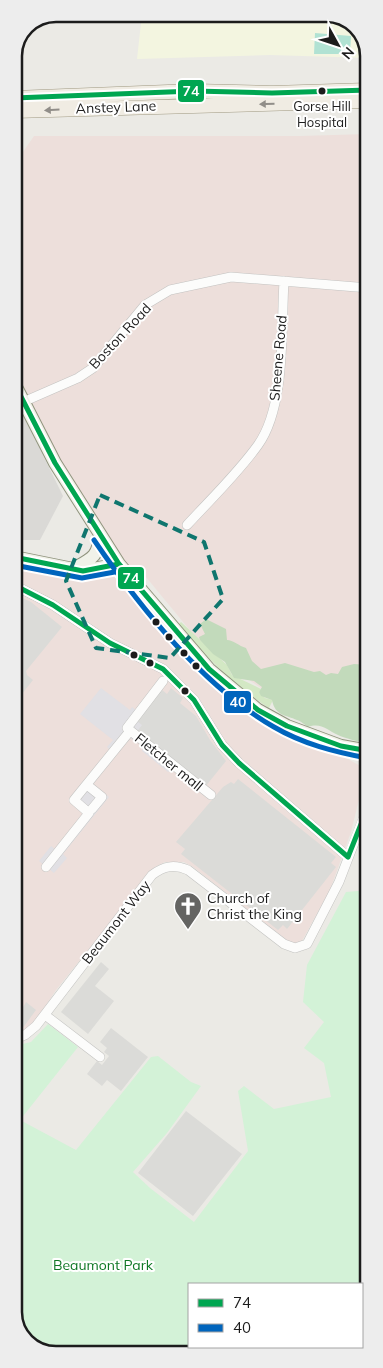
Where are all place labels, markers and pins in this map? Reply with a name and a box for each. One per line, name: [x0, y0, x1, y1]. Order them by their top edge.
marker: Gorse Hill Hospital: [317, 86, 327, 96]
place label: Gorse Hill Hospital: [293, 98, 351, 130]
unlabelled marker: [151, 617, 161, 627]
unlabelled marker: [164, 632, 174, 642]
unlabelled marker: [179, 648, 189, 658]
unlabelled marker: [129, 650, 139, 660]
unlabelled marker: [145, 658, 155, 668]
unlabelled marker: [191, 661, 201, 671]
unlabelled marker: [180, 686, 190, 696]
place label: Church of Christ the King: [207, 889, 302, 923]
church icon: Church of Christ the King: [173, 891, 203, 930]

